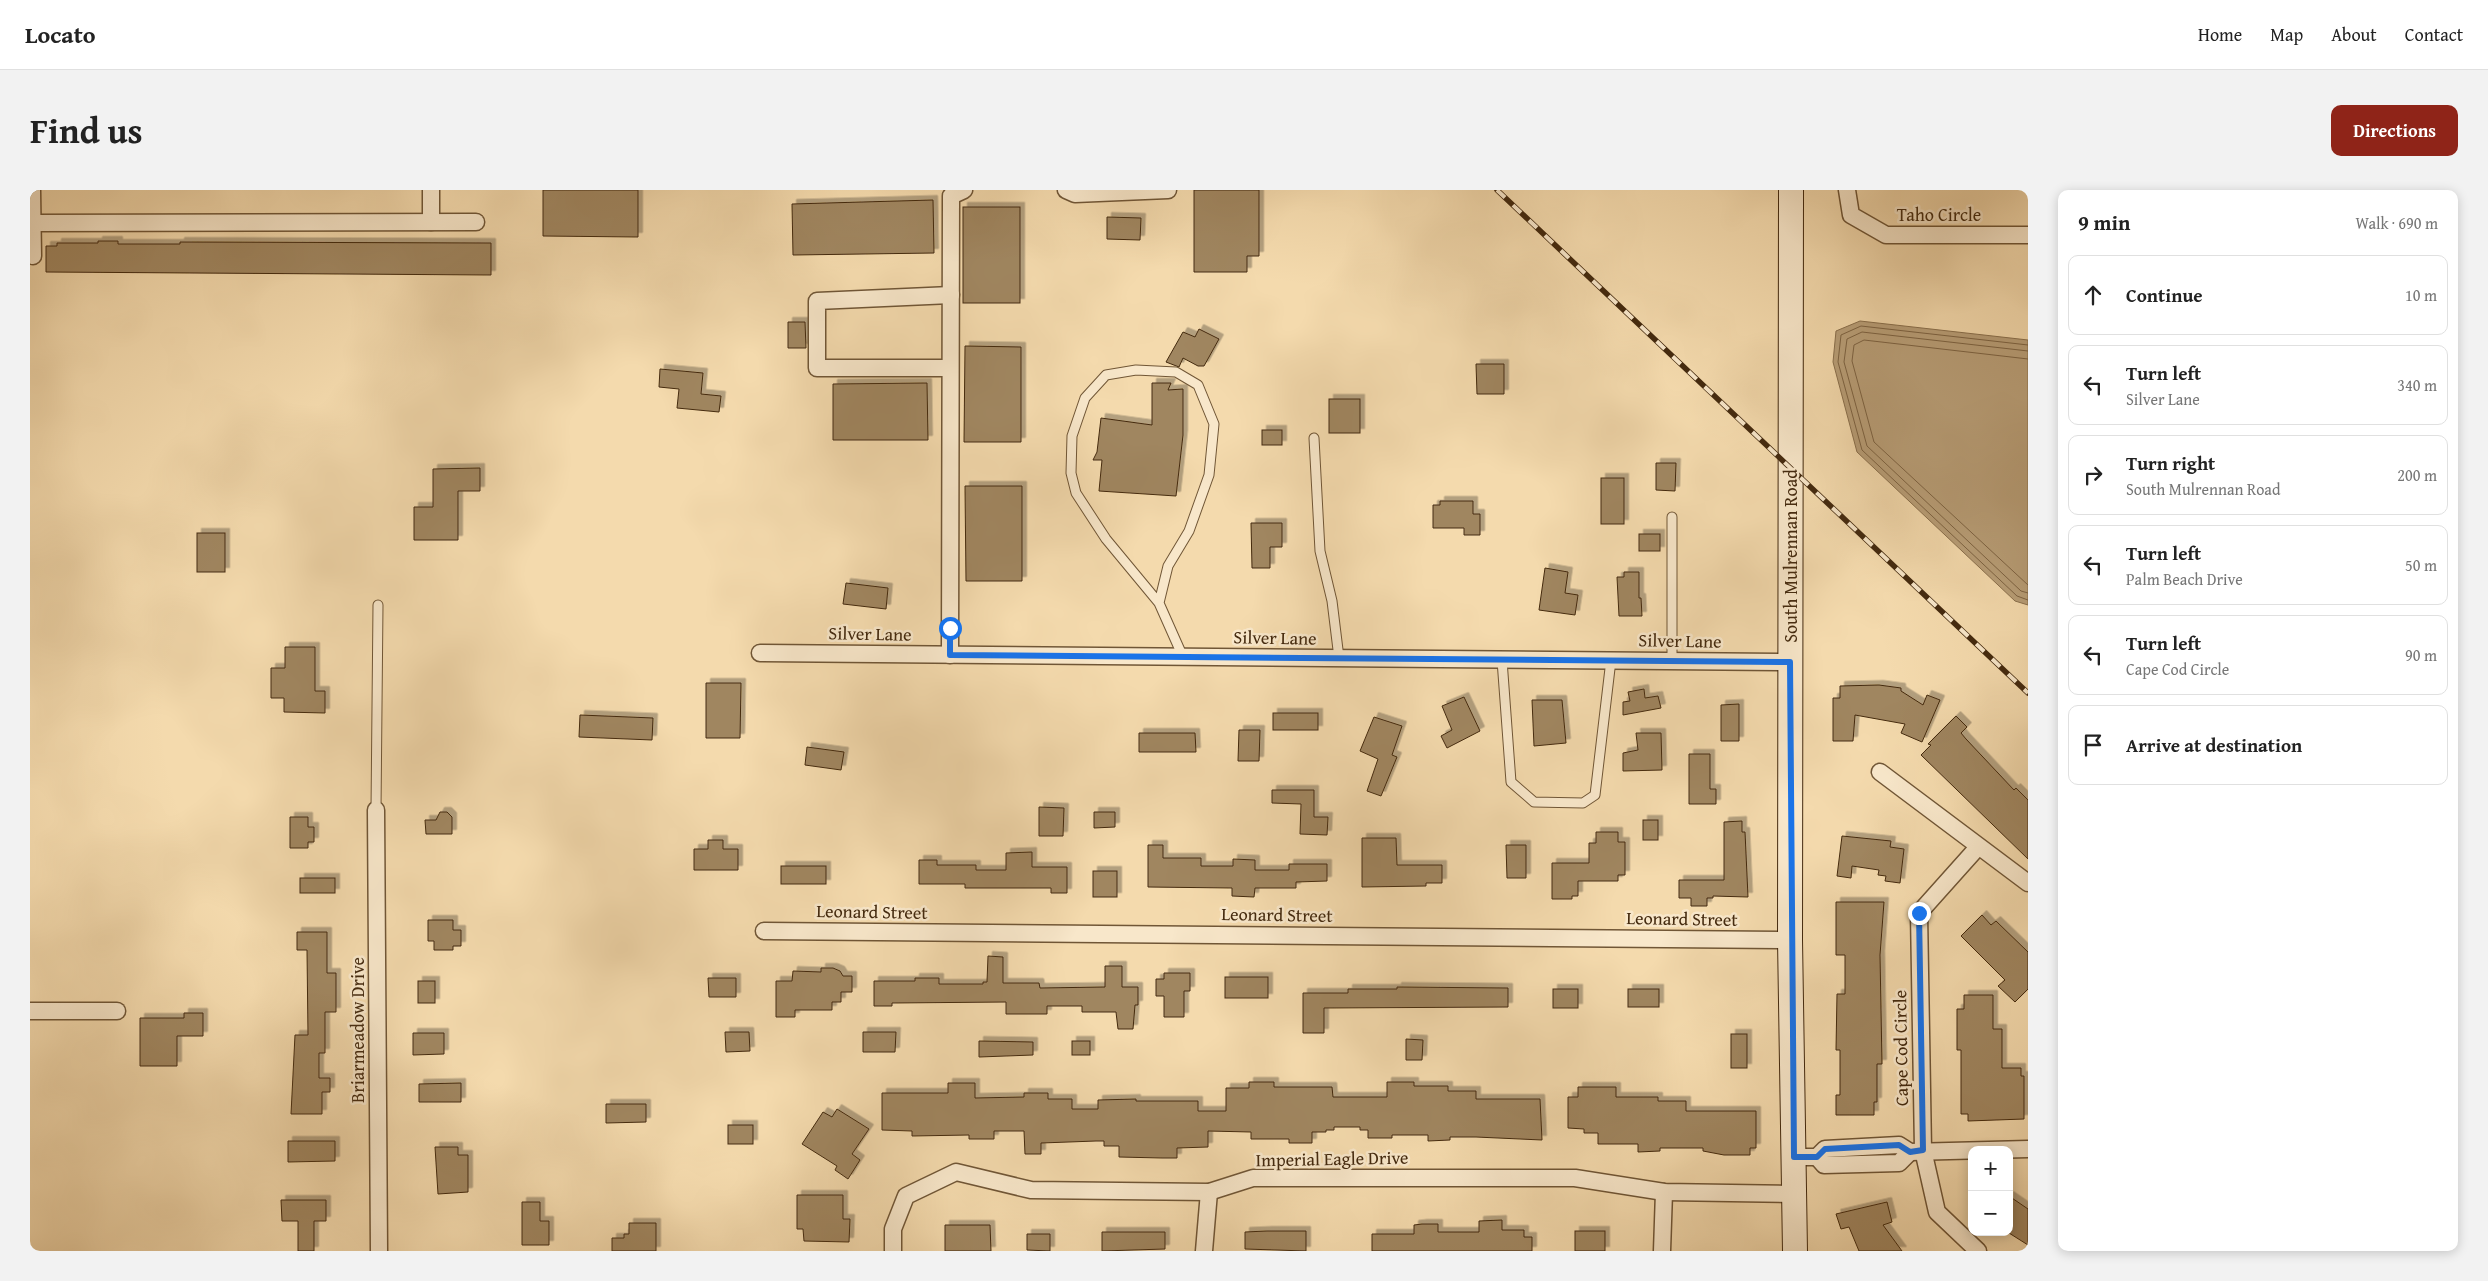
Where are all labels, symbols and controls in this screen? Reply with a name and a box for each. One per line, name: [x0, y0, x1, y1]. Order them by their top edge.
text: Locato: [25, 17, 96, 52]
text: Home: [2198, 21, 2242, 48]
text: Map: [2270, 21, 2303, 48]
text: About: [2331, 21, 2377, 48]
text: Contact: [2405, 21, 2463, 48]
text: Find us: [30, 105, 143, 156]
button: Directions: [2331, 105, 2458, 156]
street label: Taho Circle: [1897, 201, 1981, 228]
text: 9 min: [2078, 207, 2130, 238]
text: Walk · 690 m: [2355, 211, 2438, 235]
icon: ahead: [2079, 281, 2107, 309]
text: Continue: [2126, 281, 2203, 309]
text: 10 m: [2405, 283, 2437, 307]
text: Turn left: [2126, 359, 2201, 387]
icon: left: [2079, 371, 2107, 399]
text: 340 m: [2397, 373, 2437, 397]
text: Silver Lane: [2126, 387, 2200, 411]
text: Turn right: [2126, 449, 2215, 477]
icon: right: [2079, 461, 2107, 489]
text: 200 m: [2397, 463, 2437, 487]
street label: South Mulrennan Road: [1777, 469, 1804, 643]
text: South Mulrennan Road: [2126, 477, 2280, 501]
text: Turn left: [2126, 539, 2201, 567]
icon: left: [2079, 551, 2107, 579]
text: 50 m: [2405, 553, 2437, 577]
text: Palm Beach Drive: [2126, 567, 2243, 591]
route start: [939, 617, 962, 640]
street label: Silver Lane: [828, 619, 912, 648]
street label: Silver Lane: [1233, 623, 1317, 652]
street label: Silver Lane: [1638, 626, 1722, 655]
text: Turn left: [2126, 629, 2201, 657]
icon: left: [2079, 641, 2107, 669]
text: 90 m: [2405, 643, 2437, 667]
text: Cape Cod Circle: [2126, 657, 2229, 681]
icon: arrive: [2079, 731, 2107, 759]
text: Arrive at destination: [2126, 731, 2302, 759]
street label: Leonard Street: [816, 897, 929, 926]
street label: Leonard Street: [1221, 900, 1334, 929]
route end: [1908, 902, 1931, 925]
street label: Leonard Street: [1626, 904, 1739, 933]
street label: Briarmeadow Drive: [344, 957, 371, 1103]
street label: Cape Cod Circle: [1886, 990, 1915, 1106]
street label: Imperial Eagle Drive: [1255, 1144, 1409, 1173]
map controls: [1968, 1146, 2013, 1236]
button: +: [1968, 1146, 2013, 1191]
button: −: [1968, 1191, 2013, 1236]

